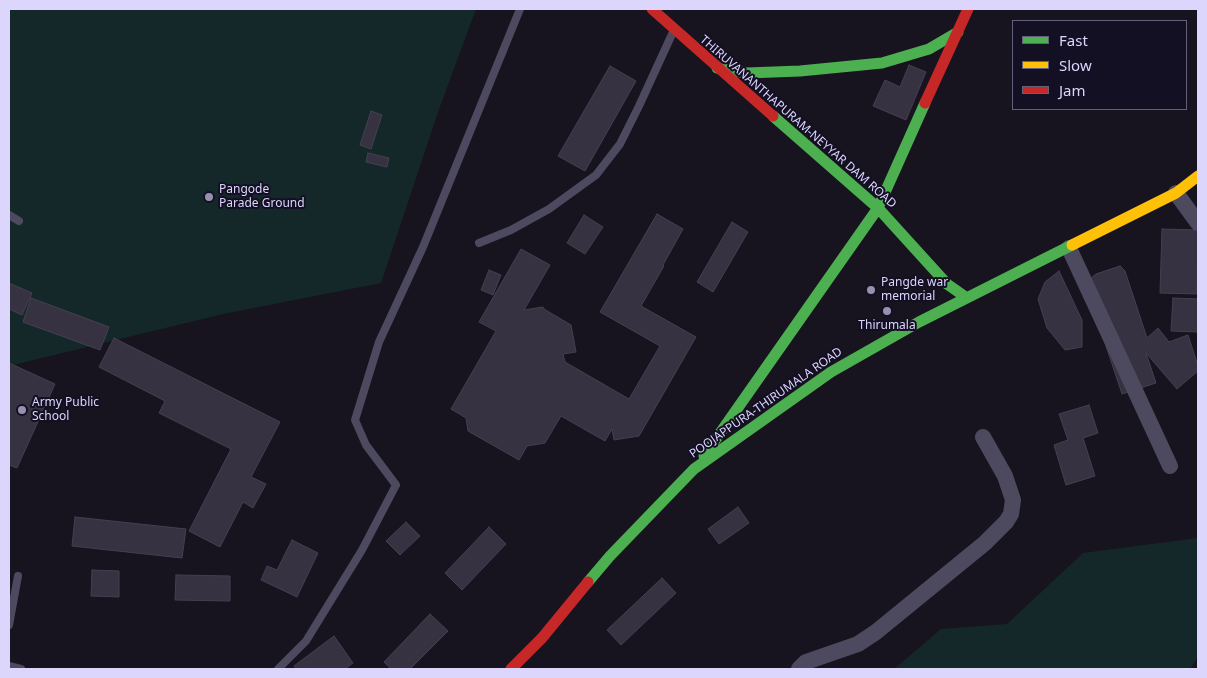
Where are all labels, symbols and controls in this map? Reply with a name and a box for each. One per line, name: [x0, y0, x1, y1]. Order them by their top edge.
legend: [1012, 20, 1187, 110]
text: Fast: [1059, 30, 1088, 50]
street label: THIRUVANANTHAPURAM-NEYYAR DAM ROAD: [697, 33, 899, 211]
text: Slow: [1059, 55, 1092, 75]
text: Jam: [1059, 80, 1086, 100]
place label: Pangode Parade Ground: [219, 183, 305, 211]
marker: Pangode Parade Ground: [203, 191, 215, 203]
place label: Pangde war memorial: [881, 276, 948, 304]
marker: Pangde war memorial: [865, 284, 877, 296]
marker: Thirumala: [881, 305, 893, 317]
place label: Thirumala: [858, 319, 916, 333]
street label: POOJAPPURA-THIRUMALA ROAD: [687, 345, 845, 461]
place label: Army Public School: [32, 396, 99, 424]
marker: Army Public School: [16, 404, 28, 416]

